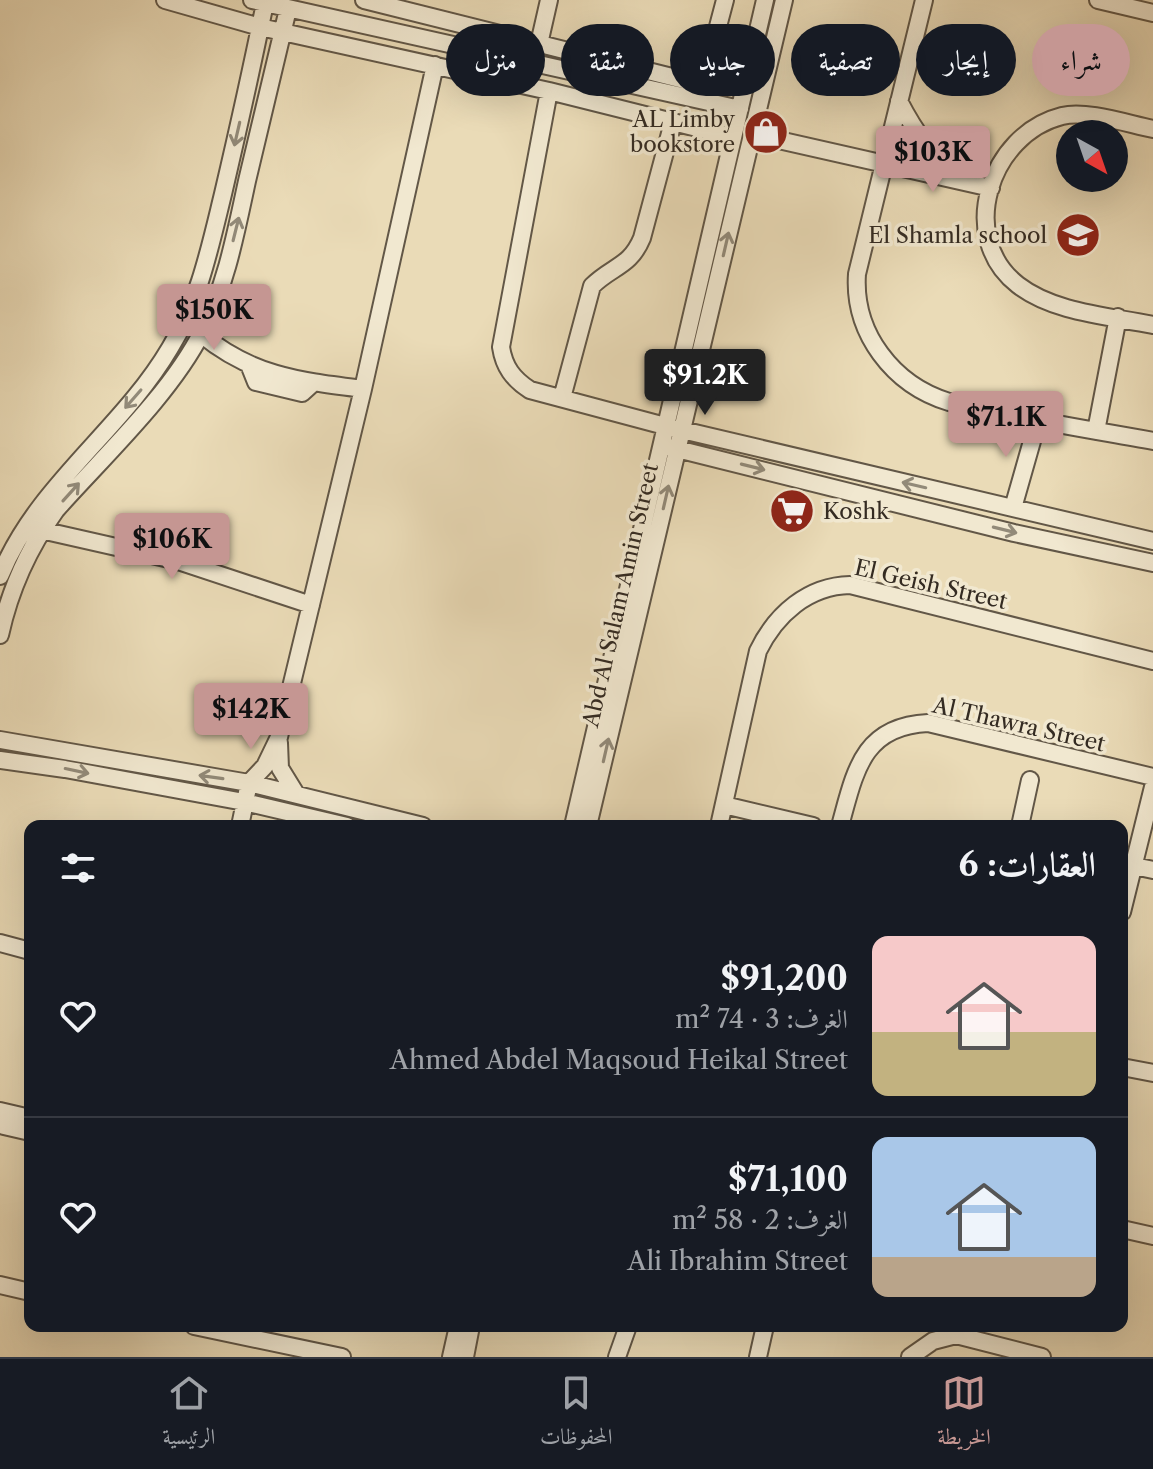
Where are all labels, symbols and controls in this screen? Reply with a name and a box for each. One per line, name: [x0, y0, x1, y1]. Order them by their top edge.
chip: منزل: [446, 24, 545, 96]
chip: شقة: [561, 24, 654, 96]
chip: جديد: [670, 24, 775, 96]
chip: تصفية: [791, 24, 900, 96]
chip: إيجار: [916, 24, 1016, 96]
chip: شراء: [1032, 24, 1130, 96]
place label: AL Limby bookstore: [630, 106, 736, 158]
shop icon: AL Limby bookstore: [742, 108, 790, 156]
north arrow: [1056, 120, 1128, 192]
map controls: [1056, 120, 1128, 192]
one-way arrow: [229, 121, 244, 147]
pin: $103K: [877, 126, 989, 194]
text: $103K: [894, 136, 972, 168]
school or university icon: El Shamla school: [1054, 211, 1102, 259]
one-way arrow: [229, 217, 244, 243]
place label: El Shamla school: [868, 222, 1047, 249]
one-way arrow: [719, 232, 734, 257]
pin: $150K: [158, 284, 270, 352]
text: $150K: [175, 294, 253, 326]
pin: $91.2K: [640, 349, 770, 417]
text: $91.2K: [662, 359, 748, 391]
one-way arrow: [124, 388, 142, 409]
pin: $71.1K: [941, 391, 1071, 459]
text: $71.1K: [966, 401, 1046, 433]
street label: Abd Al Salam Amin Street: [577, 460, 664, 731]
one-way arrow: [740, 460, 765, 475]
one-way arrow: [901, 476, 927, 491]
one-way arrow: [62, 483, 80, 503]
one-way arrow: [659, 485, 674, 510]
supermarket icon: Koshk: [768, 487, 816, 535]
place label: Koshk: [823, 498, 890, 525]
pin: $106K: [116, 513, 228, 581]
text: $106K: [133, 523, 211, 555]
one-way arrow: [992, 524, 1018, 539]
street label: El Geish Street: [852, 554, 1010, 615]
pin: $142K: [195, 683, 307, 751]
street label: Al Thawra Street: [929, 691, 1108, 758]
text: $142K: [212, 693, 290, 725]
one-way arrow: [599, 738, 614, 763]
one-way arrow: [64, 764, 89, 779]
one-way arrow: [199, 769, 224, 784]
text: العقارات: 6: [958, 843, 1096, 885]
icon: filters: [56, 846, 100, 890]
text: $91,200: [721, 957, 848, 999]
icon: home: [936, 968, 1032, 1064]
icon: heart: [56, 994, 100, 1038]
text: الغرف: 3 · 74 m²: [675, 1003, 848, 1035]
text: Ahmed Abdel Maqsoud Heikal Street: [390, 1044, 848, 1076]
text: $71,100: [728, 1158, 848, 1200]
icon: home: [936, 1169, 1032, 1265]
icon: heart: [56, 1195, 100, 1239]
text: الغرف: 2 · 58 m²: [672, 1204, 848, 1236]
text: Ali Ibrahim Street: [627, 1245, 848, 1277]
tab: الرئيسية: [162, 1371, 215, 1458]
tab: المحفوظات: [540, 1371, 612, 1458]
tab: الخريطة: [937, 1371, 991, 1458]

